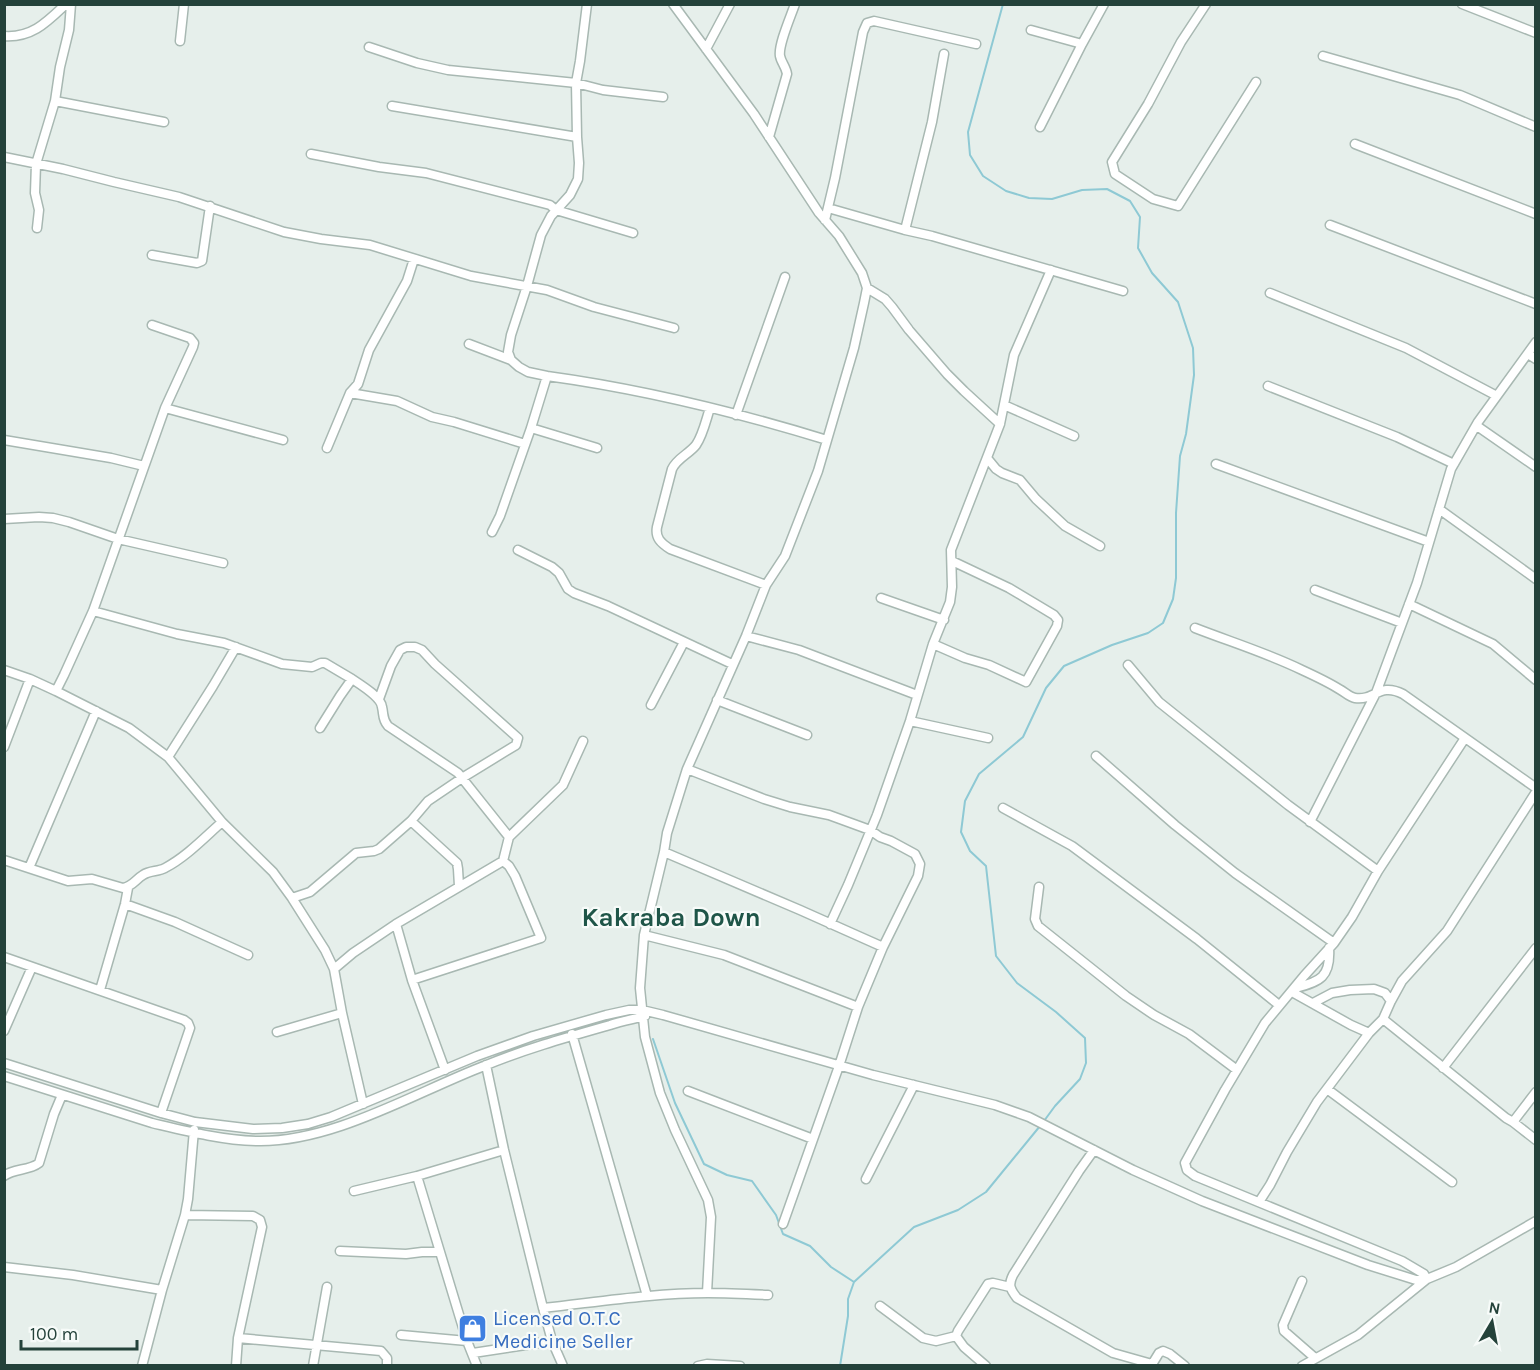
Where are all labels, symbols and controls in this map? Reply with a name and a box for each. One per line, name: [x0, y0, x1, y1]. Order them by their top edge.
district label: Kakraba Down: [581, 902, 761, 933]
north arrow: [1462, 1292, 1522, 1352]
text: N: [1487, 1297, 1502, 1318]
place label: Licensed O.T.C Medicine Seller: [493, 1307, 633, 1353]
scale bar: [21, 1313, 136, 1351]
shop icon: Licensed O.T.C Medicine Seller: [456, 1313, 488, 1345]
text: 100 m: [30, 1323, 78, 1345]

